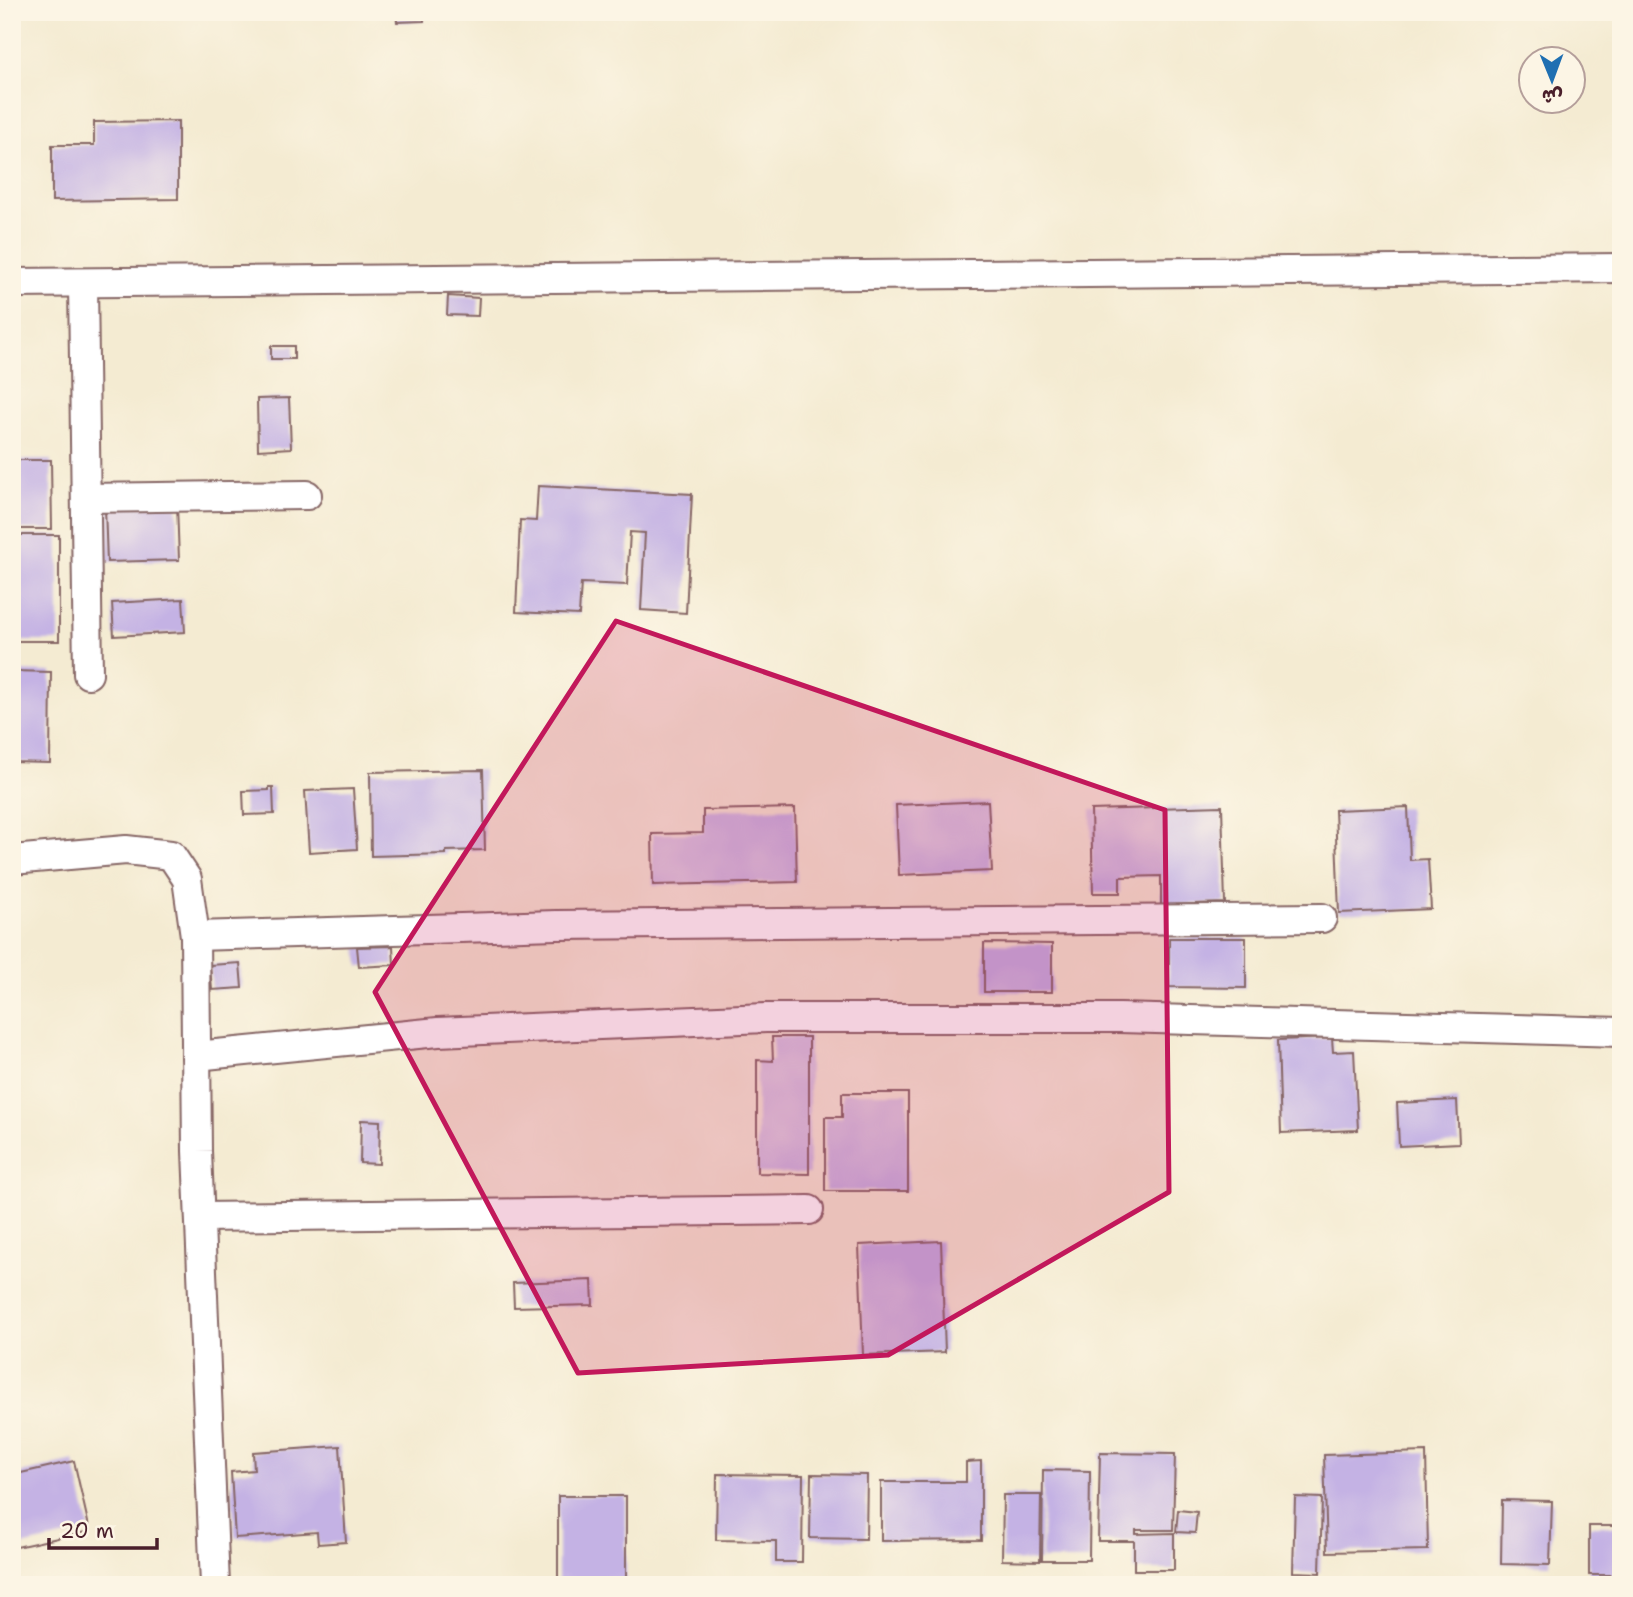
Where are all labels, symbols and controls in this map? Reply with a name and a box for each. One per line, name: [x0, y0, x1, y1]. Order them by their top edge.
north arrow: [1518, 46, 1588, 116]
text: ش: [1542, 84, 1563, 109]
scale bar: [49, 1506, 158, 1550]
text: 20 m: [60, 1517, 114, 1545]

